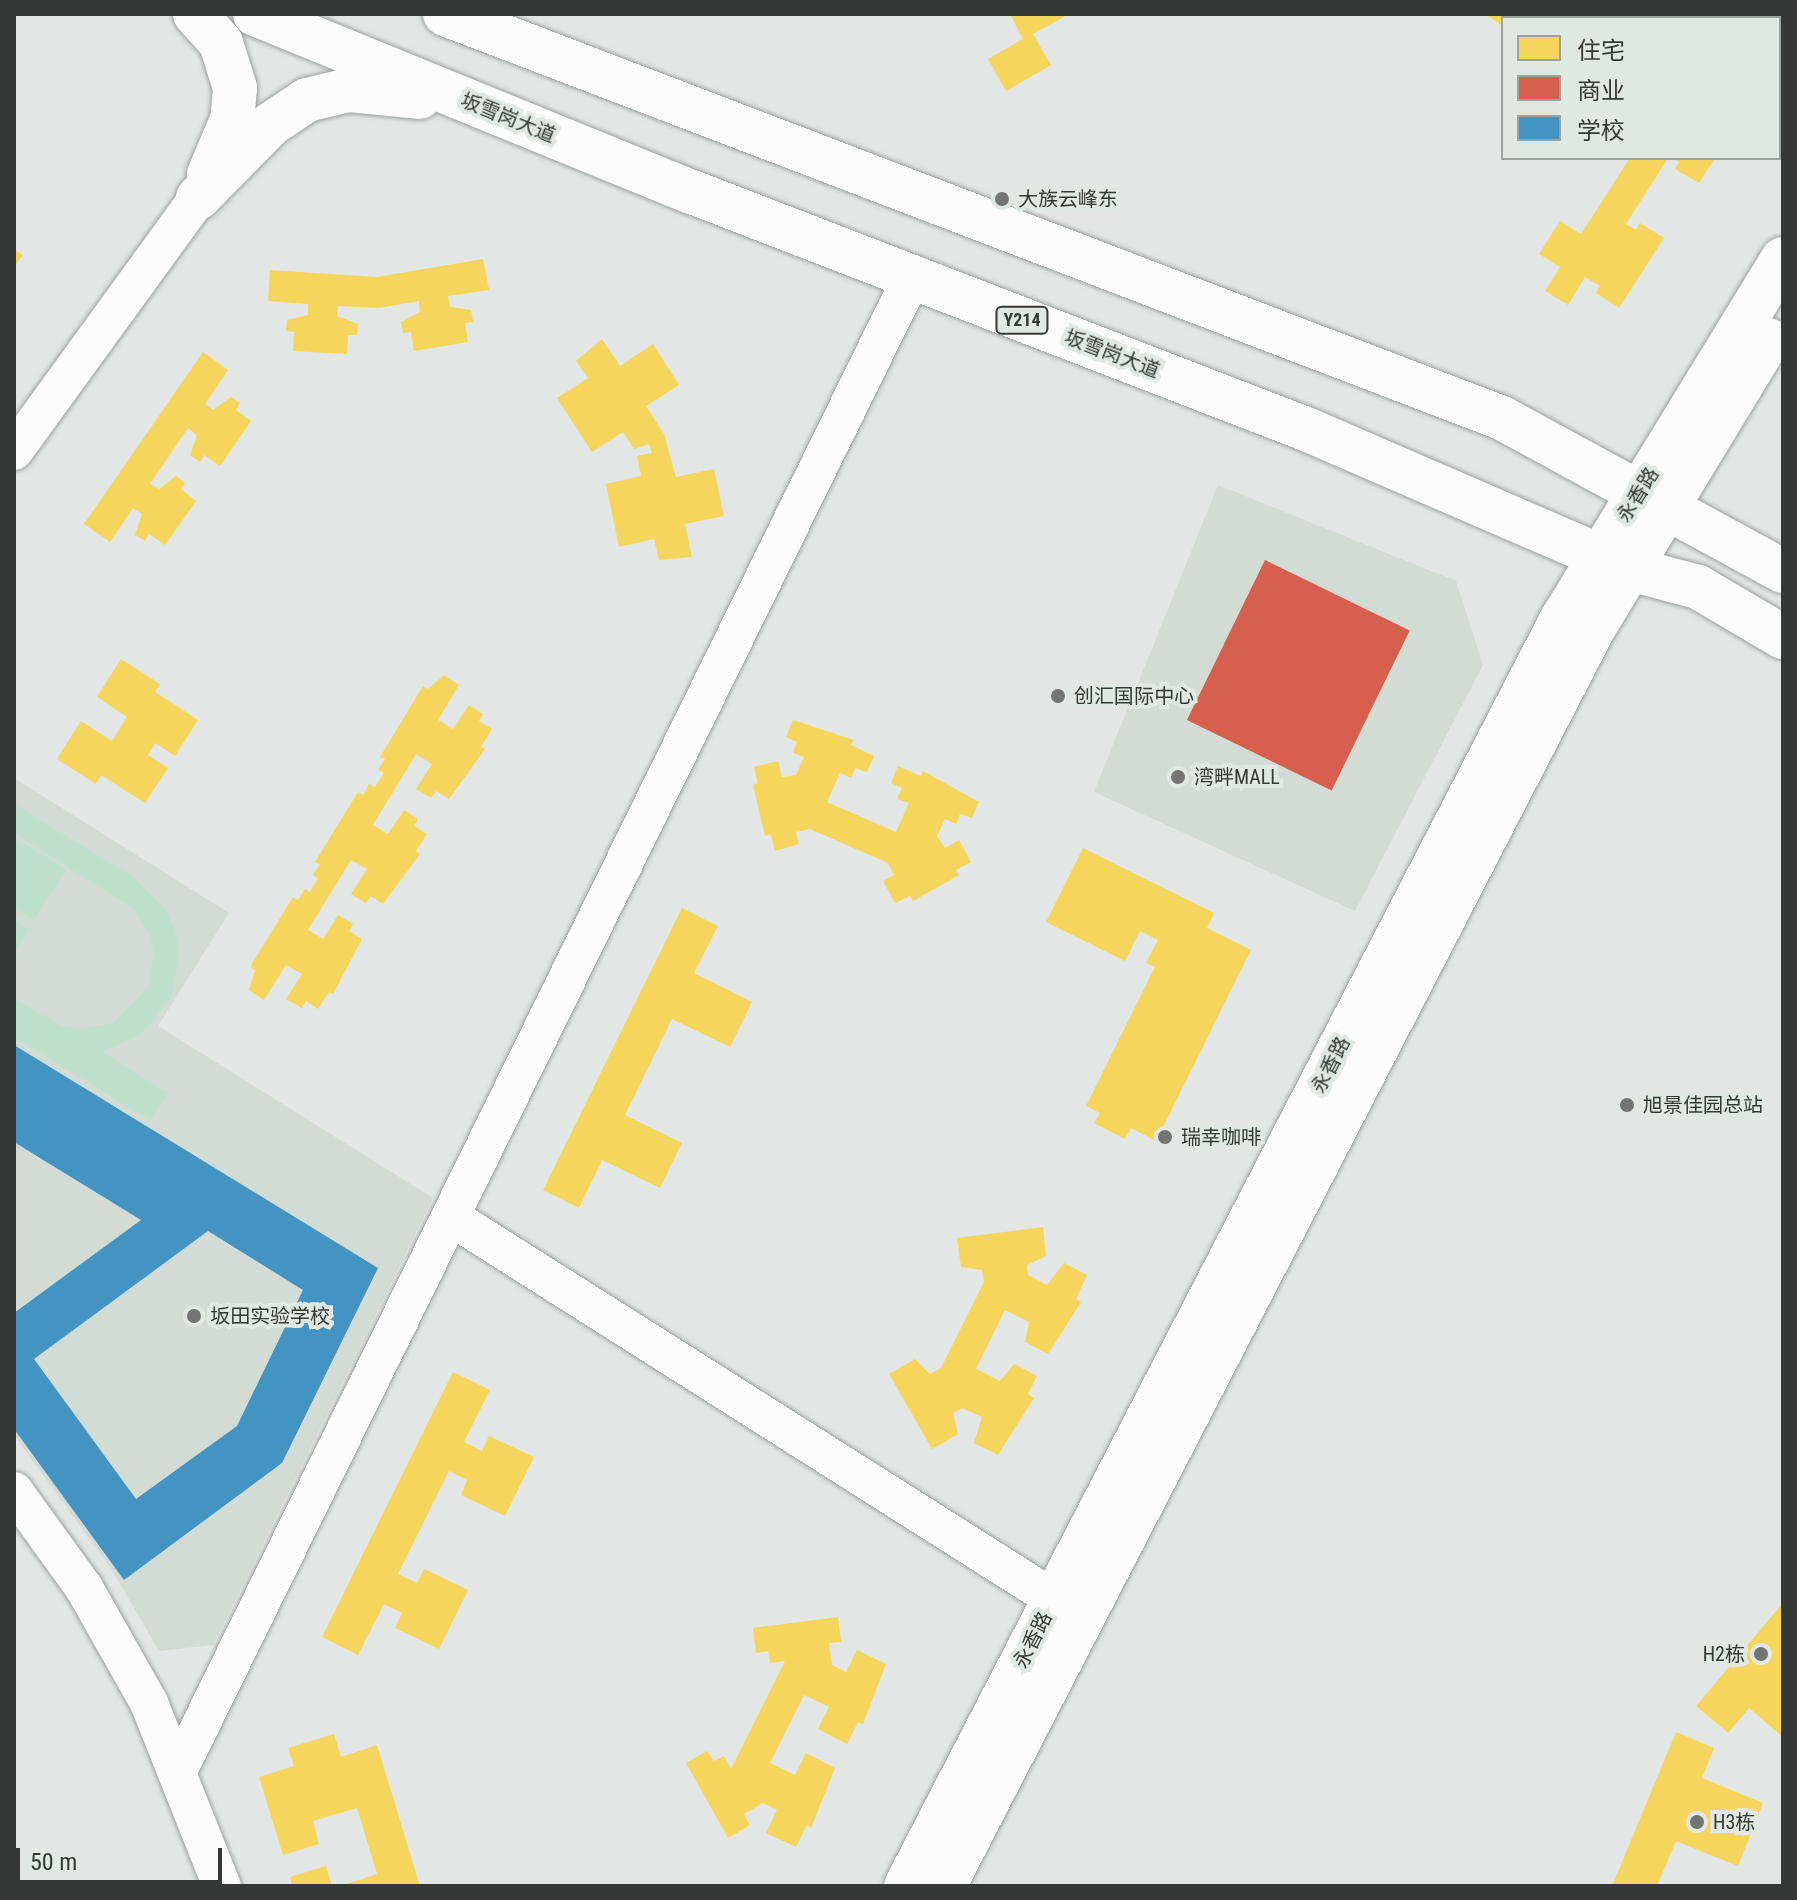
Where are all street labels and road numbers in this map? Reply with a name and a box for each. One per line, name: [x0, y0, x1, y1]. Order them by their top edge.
street label: 坂雪岗大道: [457, 88, 559, 148]
road number: Y214: [994, 306, 1050, 334]
street label: 坂雪岗大道: [1061, 325, 1163, 383]
street label: 永香路: [1612, 463, 1664, 527]
street label: 永香路: [1307, 1033, 1355, 1097]
street label: 永香路: [1009, 1608, 1057, 1672]

